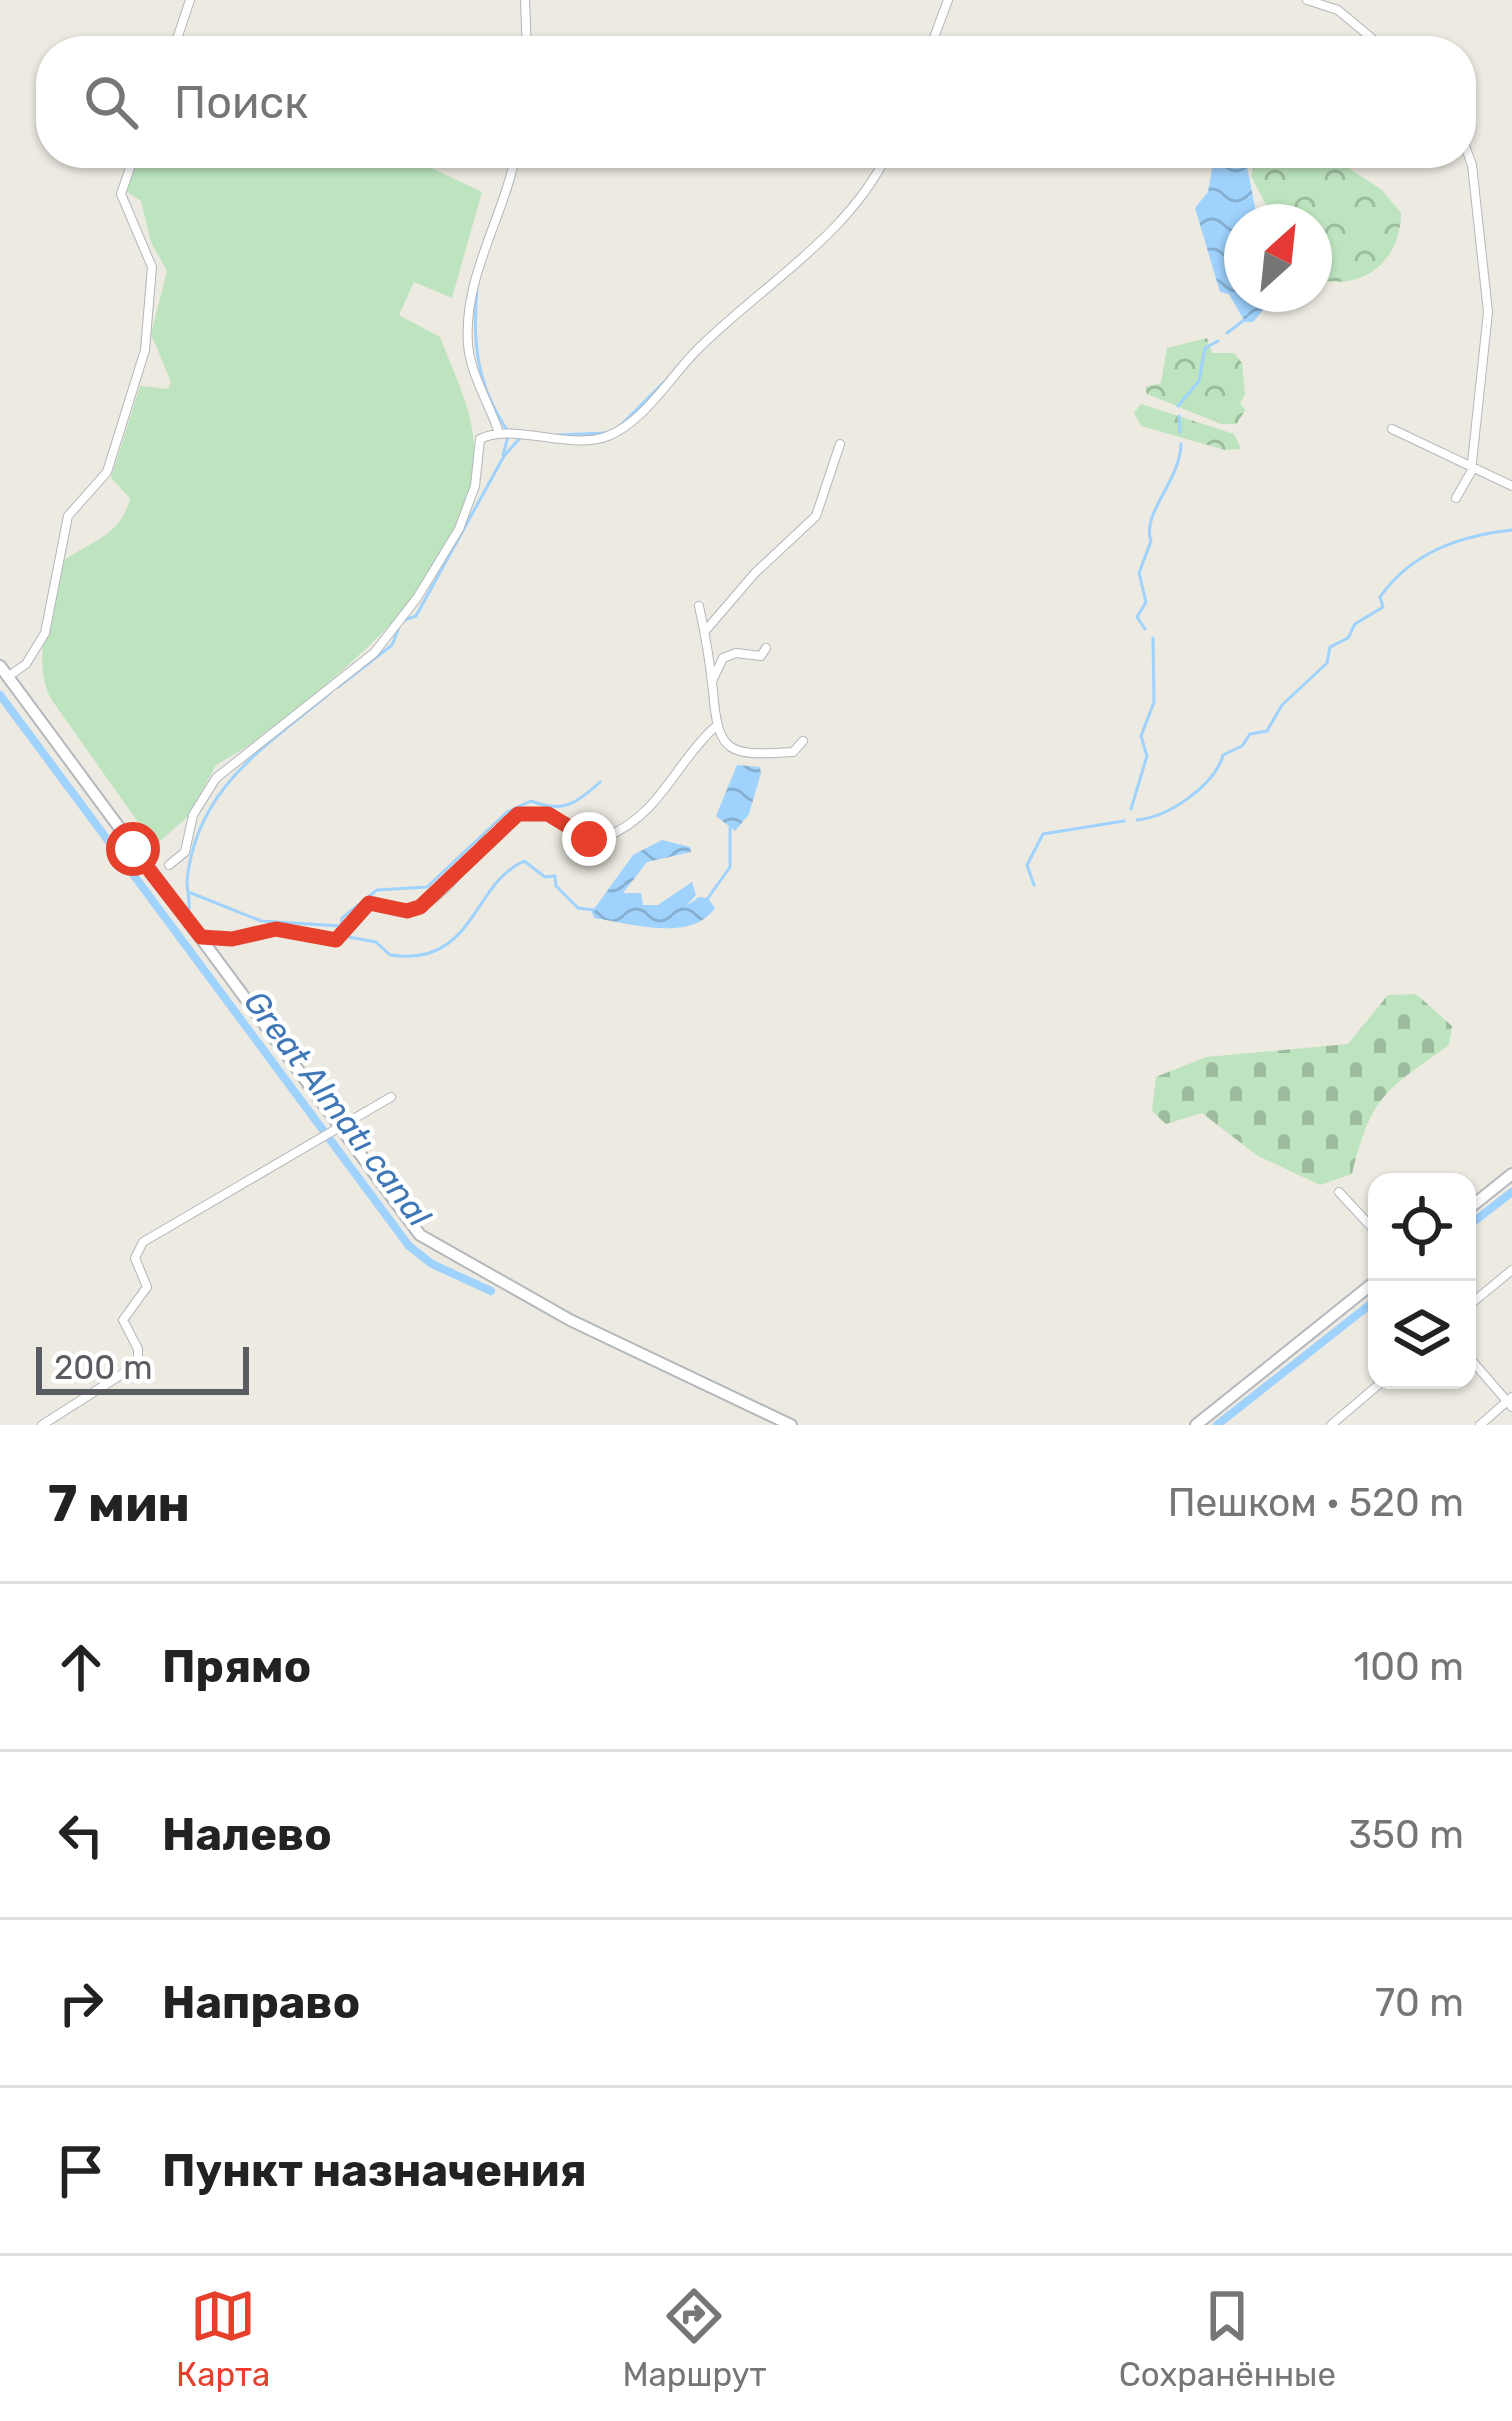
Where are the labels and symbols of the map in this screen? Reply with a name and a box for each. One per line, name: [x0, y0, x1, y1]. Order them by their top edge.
north arrow: [1224, 204, 1332, 312]
route end: [562, 812, 616, 866]
route start: [106, 822, 160, 876]
water label: Great Almatı canal: [236, 983, 440, 1235]
scale bar: [36, 1341, 249, 1394]

